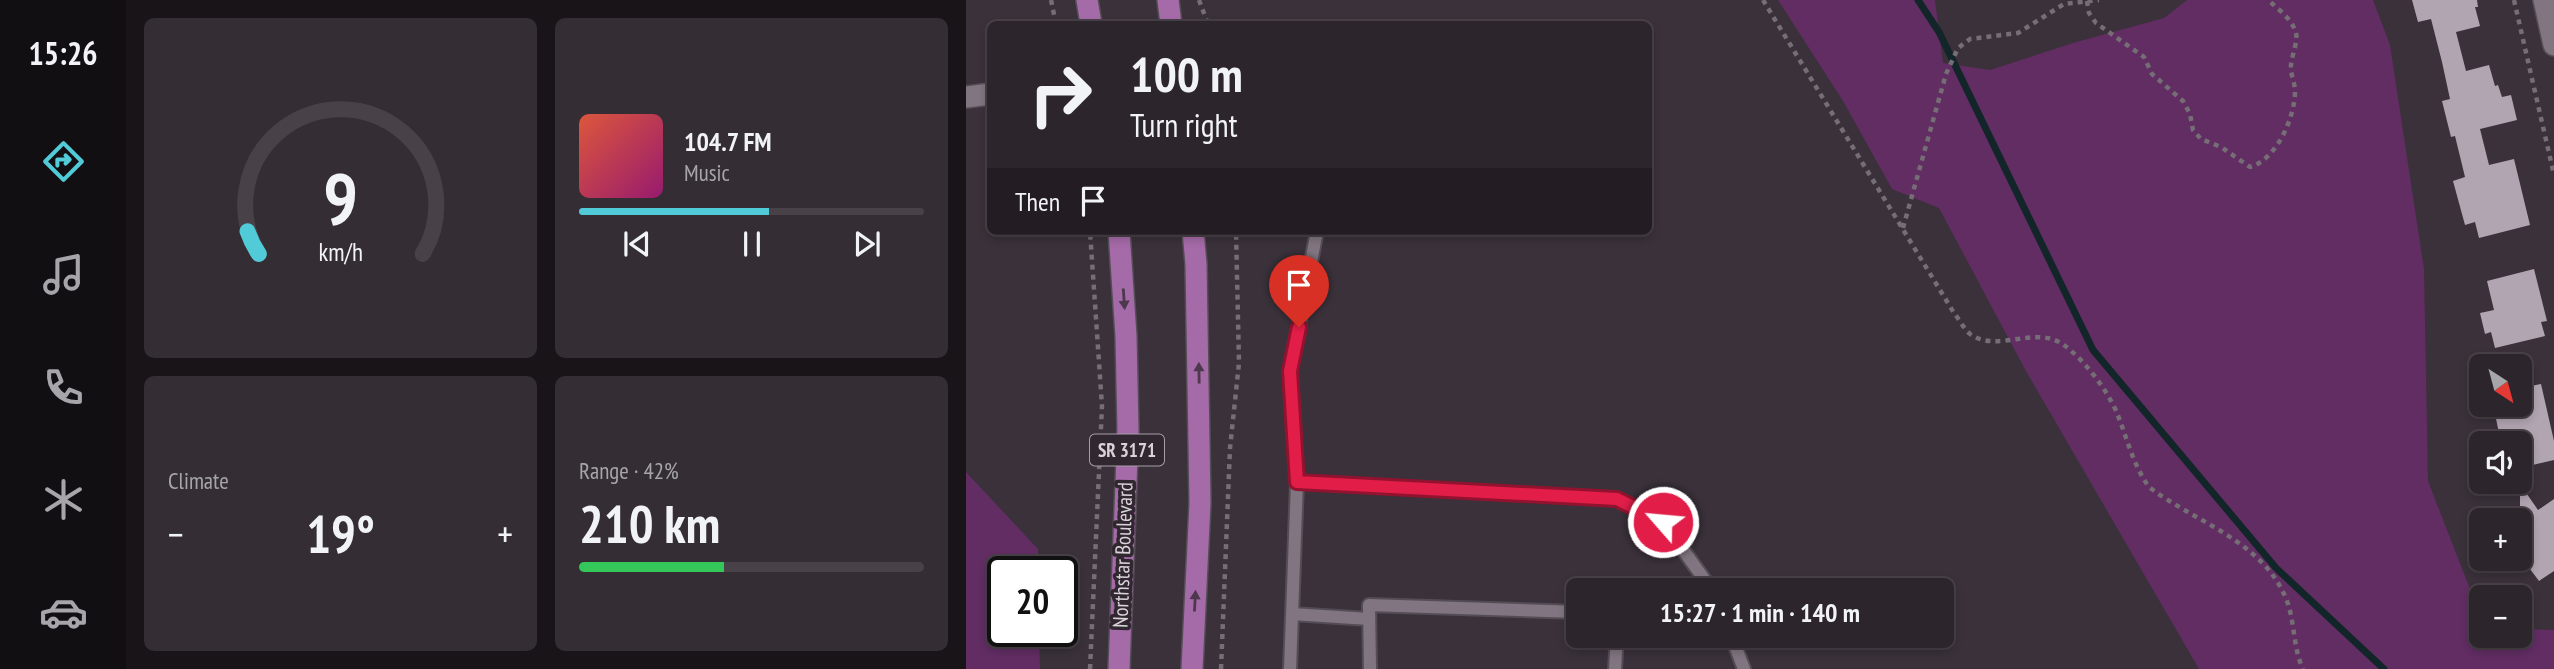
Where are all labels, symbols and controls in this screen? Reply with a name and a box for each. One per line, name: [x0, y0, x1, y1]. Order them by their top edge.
text: 15:26: [28, 32, 98, 74]
text: 100 m: [1130, 42, 1243, 106]
icon: right: [1015, 49, 1106, 140]
text: Turn right: [1130, 104, 1238, 146]
text: 104.7 FM: [684, 125, 772, 158]
icon: directions: [39, 137, 88, 186]
text: 9: [323, 151, 358, 245]
text: Music: [684, 158, 730, 187]
icon: arrive: [1074, 182, 1112, 220]
text: Then: [1015, 185, 1060, 218]
icon: previous: [618, 225, 656, 263]
icon: pause: [733, 225, 771, 263]
icon: next: [848, 225, 886, 263]
text: km/h: [318, 236, 363, 268]
icon: music: [39, 250, 88, 299]
pin: [1269, 255, 1329, 327]
icon: arrive: [1280, 266, 1318, 304]
one-way arrow: [1119, 288, 1130, 310]
north arrow: [2469, 354, 2532, 416]
map controls: [2469, 354, 2532, 648]
one-way arrow: [1193, 362, 1204, 384]
icon: phone: [39, 363, 88, 412]
button: sound: [2469, 431, 2532, 494]
road number: SR 3171: [1090, 435, 1164, 466]
text: Range · 42%: [579, 456, 679, 485]
text: Climate: [168, 466, 229, 495]
icon: climate: [39, 475, 88, 524]
street label: Northstar Boulevard: [1106, 482, 1139, 628]
position arrow: [1626, 485, 1700, 559]
text: 210 km: [579, 490, 720, 557]
text: 19°: [306, 500, 375, 567]
button: +: [2469, 508, 2532, 571]
text: −: [168, 509, 184, 558]
text: +: [497, 509, 513, 558]
speed limit sign: 20: [987, 556, 1078, 647]
button: −: [2469, 585, 2532, 648]
icon: car: [39, 588, 88, 637]
one-way arrow: [1189, 590, 1200, 612]
text: 15:27 · 1 min · 140 m: [1660, 596, 1860, 629]

